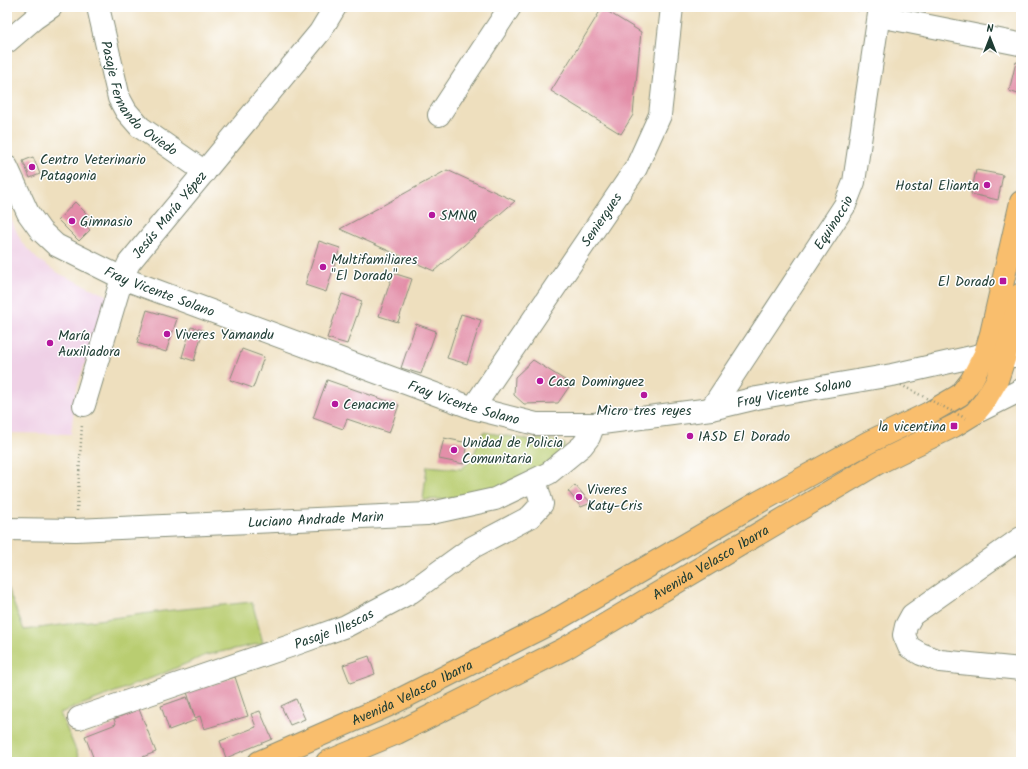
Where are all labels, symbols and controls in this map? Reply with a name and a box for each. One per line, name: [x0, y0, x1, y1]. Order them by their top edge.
north arrow: [970, 18, 1010, 58]
text: N: [987, 20, 994, 38]
street label: Pasaje Fernando Oviedo: [94, 39, 182, 162]
place label: Centro Veterinario Patagonia: [40, 149, 146, 187]
marker: Centro Veterinario Patagonia: [27, 162, 37, 172]
street label: Jesús María Yépez: [127, 166, 213, 264]
place label: Hostal Elianta: [895, 175, 979, 197]
marker: Hostal Elianta: [982, 180, 992, 190]
street label: Seniergues: [576, 188, 628, 251]
street label: Equinoccio: [808, 193, 860, 255]
place label: SMNQ: [440, 205, 477, 227]
marker: SMNQ: [427, 210, 437, 220]
place label: Gimnasio: [80, 211, 133, 233]
marker: Gimnasio: [67, 216, 77, 226]
place label: Multifamiliares "El Dorado": [331, 249, 418, 287]
street label: Fray Vicente Solano: [100, 261, 218, 323]
marker: Multifamiliares "El Dorado": [318, 262, 328, 272]
place label: El Dorado: [938, 271, 995, 293]
marker: El Dorado: [998, 276, 1008, 286]
place label: Viveres Yamandu: [175, 324, 274, 346]
place label: María Auxiliadora: [58, 325, 120, 363]
marker: Viveres Yamandu: [162, 329, 172, 339]
marker: María Auxiliadora: [45, 338, 55, 348]
place label: Casa Dominguez: [548, 371, 644, 393]
street label: Fray Vicente Solano: [734, 372, 853, 415]
street label: Fray Vicente Solano: [404, 375, 522, 431]
marker: Casa Dominguez: [535, 376, 545, 386]
marker: Micro tres reyes: [639, 390, 649, 400]
place label: Cenacme: [343, 394, 396, 416]
marker: Cenacme: [330, 399, 340, 409]
place label: Micro tres reyes: [597, 400, 691, 422]
place label: la vicentina: [878, 416, 946, 438]
marker: la vicentina: [949, 421, 959, 431]
place label: IASD El Dorado: [698, 426, 790, 448]
marker: IASD El Dorado: [685, 431, 695, 441]
place label: Unidad de Policia Comunitaria: [462, 432, 563, 470]
marker: Unidad de Policia Comunitaria: [449, 445, 459, 455]
place label: Viveres Katy-Cris: [587, 479, 643, 517]
marker: Viveres Katy-Cris: [574, 492, 584, 502]
street label: Luciano Andrade Marin: [247, 506, 384, 534]
street label: Avenida Velasco Ibarra: [648, 520, 774, 606]
street label: Pasaje Illescas: [291, 603, 378, 656]
street label: Avenida Velasco Ibarra: [348, 654, 477, 732]

